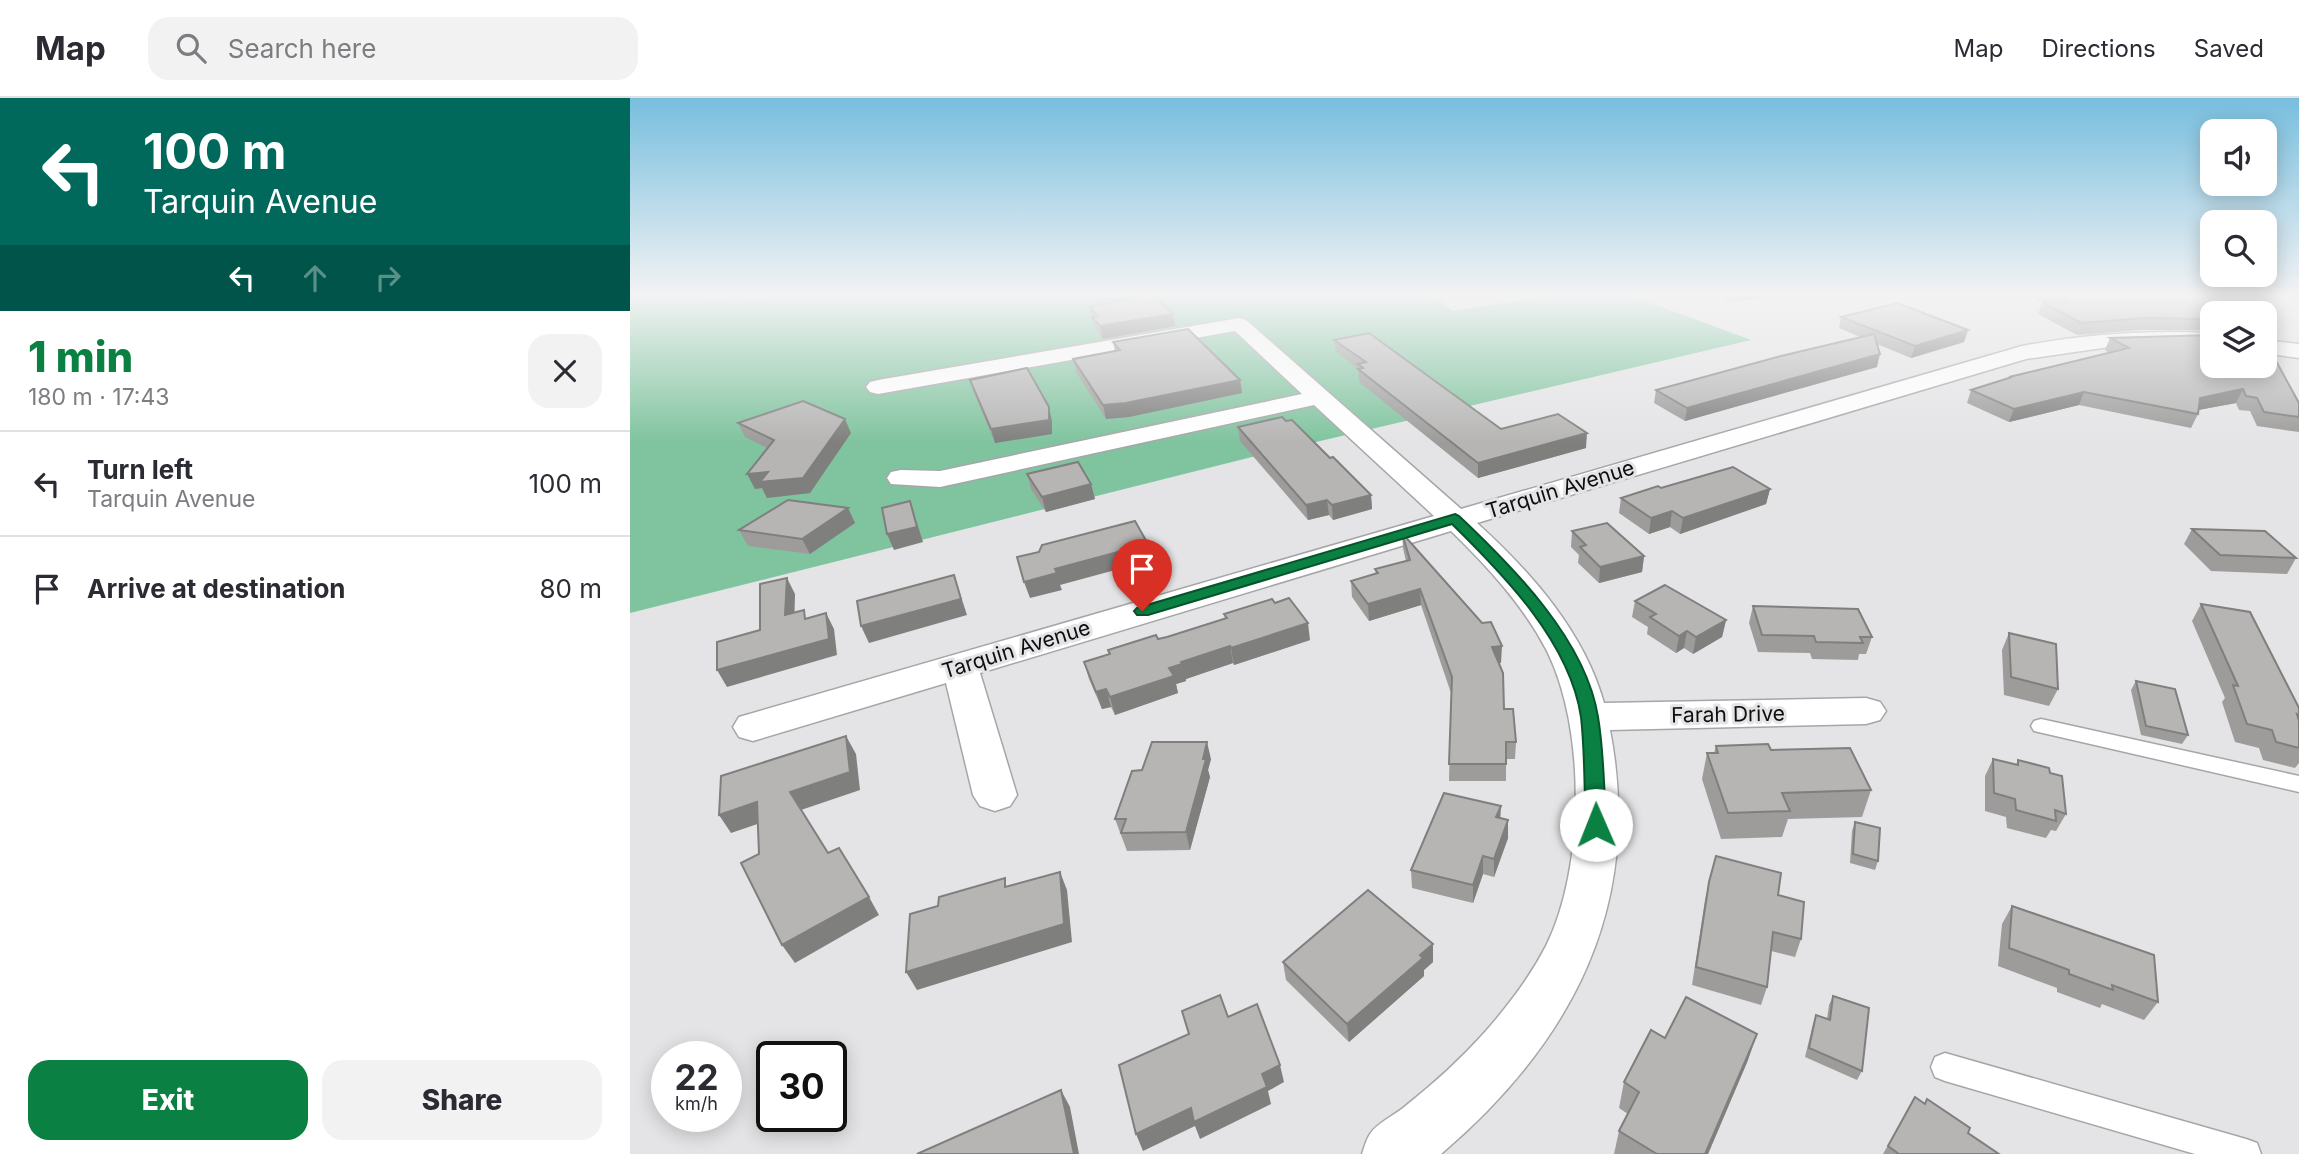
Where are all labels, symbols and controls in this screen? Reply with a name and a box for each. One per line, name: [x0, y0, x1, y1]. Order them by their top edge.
search box: [148, 17, 638, 80]
text: Map: [35, 28, 106, 68]
icon: search: [172, 29, 210, 67]
text: Search here: [228, 33, 376, 64]
text: Map: [1954, 34, 2003, 63]
text: Directions: [2041, 34, 2156, 63]
text: Saved: [2194, 34, 2264, 63]
map controls: [2200, 119, 2277, 378]
button: sound: [2200, 119, 2277, 196]
text: 100 m: [143, 122, 287, 181]
icon: left: [28, 126, 119, 217]
text: Tarquin Avenue: [143, 182, 377, 221]
button: search: [2200, 210, 2277, 287]
icon: left: [223, 259, 261, 297]
icon: ahead: [296, 259, 334, 297]
icon: right: [369, 259, 407, 297]
button: layers: [2200, 301, 2277, 378]
text: 1 min: [28, 331, 133, 382]
button: close: [528, 334, 602, 408]
text: 180 m · 17:43: [28, 383, 170, 411]
text: Turn left: [87, 454, 193, 485]
street label: Tarquin Avenue: [1483, 455, 1637, 523]
icon: left: [28, 465, 66, 503]
text: 100 m: [529, 468, 602, 499]
text: Tarquin Avenue: [87, 485, 255, 513]
pin: [1112, 539, 1172, 611]
icon: arrive: [1123, 550, 1161, 588]
icon: arrive: [28, 570, 66, 608]
text: Arrive at destination: [87, 573, 346, 604]
text: 80 m: [539, 573, 602, 604]
street label: Tarquin Avenue: [939, 615, 1093, 683]
street label: Farah Drive: [1671, 701, 1785, 727]
position arrow: [1559, 788, 1633, 862]
speed limit sign: 30: [756, 1041, 847, 1132]
text: 22: [674, 1056, 719, 1098]
button: Exit: [28, 1060, 308, 1140]
button: Share: [322, 1060, 602, 1140]
text: km/h: [675, 1093, 718, 1114]

